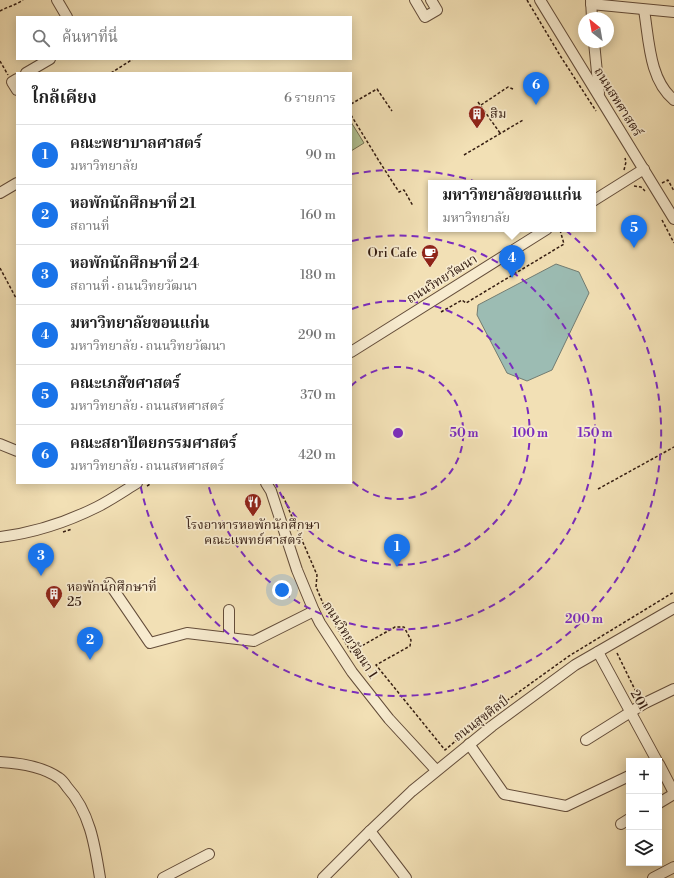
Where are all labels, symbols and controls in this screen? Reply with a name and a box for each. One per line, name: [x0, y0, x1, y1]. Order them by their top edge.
north arrow: [578, 12, 614, 48]
search box: [16, 16, 352, 60]
icon: search: [30, 27, 52, 49]
text: ค้นหาที่นี่: [62, 28, 118, 47]
street label: ถนนสหศาสตร์: [590, 64, 646, 140]
pin: 6: [523, 72, 549, 105]
text: ใกล้เคียง: [32, 87, 97, 109]
text: 6 รายการ: [284, 90, 336, 106]
building icon: สิม: [467, 104, 487, 129]
place label: สิม: [490, 106, 506, 122]
text: คณะพยาบาลศาสตร์: [70, 134, 201, 153]
text: 1: [42, 147, 48, 163]
text: 90 m: [305, 147, 336, 163]
text: มหาวิทยาลัย: [70, 158, 138, 174]
popup: [428, 180, 596, 232]
text: มหาวิทยาลัยขอนแก่น: [442, 186, 582, 205]
text: หอพักนักศึกษาที่ 21: [70, 194, 196, 213]
text: 2: [41, 207, 49, 223]
text: 160 m: [300, 207, 336, 223]
text: มหาวิทยาลัย: [442, 210, 510, 226]
pin: 5: [621, 215, 647, 248]
text: สถานที่: [70, 218, 109, 234]
cafe icon: Ori Cafe: [420, 243, 440, 268]
place label: Ori Cafe: [367, 245, 417, 261]
pin: 4: [499, 245, 525, 278]
street label: ถนนวิทยวัฒนา: [404, 251, 480, 307]
text: หอพักนักศึกษาที่ 24: [70, 254, 199, 273]
text: 3: [41, 267, 49, 283]
text: 180 m: [300, 267, 336, 283]
text: สถานที่ · ถนนวิทยวัฒนา: [70, 278, 197, 294]
text: มหาวิทยาลัยขอนแก่น: [70, 314, 210, 333]
text: 4: [41, 327, 49, 343]
text: 290 m: [298, 327, 336, 343]
text: มหาวิทยาลัย · ถนนวิทยวัฒนา: [70, 338, 226, 354]
text: คณะเภสัขศาสตร์: [70, 374, 180, 393]
text: 5: [41, 387, 49, 403]
text: 370 m: [300, 387, 336, 403]
text: มหาวิทยาลัย · ถนนสหศาสตร์: [70, 398, 224, 414]
centre of rings: [391, 426, 405, 440]
text: 50 m: [449, 426, 479, 441]
text: 100 m: [512, 426, 548, 441]
text: 150 m: [578, 426, 612, 441]
text: คณะสถาปัตยกรรมศาสตร์: [70, 434, 237, 453]
text: 6: [41, 447, 49, 463]
text: 420 m: [298, 447, 336, 463]
text: มหาวิทยาลัย · ถนนสหศาสตร์: [70, 458, 224, 474]
restaurant icon: โรงอาหารหอพักนักศึกษา คณะแพทย์ศาสตร์: [243, 492, 263, 517]
place label: โรงอาหารหอพักนักศึกษา คณะแพทย์ศาสตร์: [185, 516, 320, 548]
pin: 1: [384, 534, 410, 567]
pin: 3: [28, 543, 54, 576]
place label: หอพักนักศึกษาที่ 25: [67, 577, 157, 610]
your location: [272, 580, 292, 600]
building icon: หอพักนักศึกษาที่ 25: [44, 584, 64, 609]
street label: ถนนวิทยวัฒนา 1: [319, 598, 381, 682]
text: 200 m: [565, 612, 603, 627]
pin: 2: [77, 627, 103, 660]
street label: 201: [627, 687, 651, 714]
street label: ถนนสุขศิลป์: [450, 693, 512, 745]
map controls: [626, 758, 662, 866]
button: +: [626, 758, 662, 794]
button: −: [626, 794, 662, 830]
button: layers: [626, 830, 662, 866]

